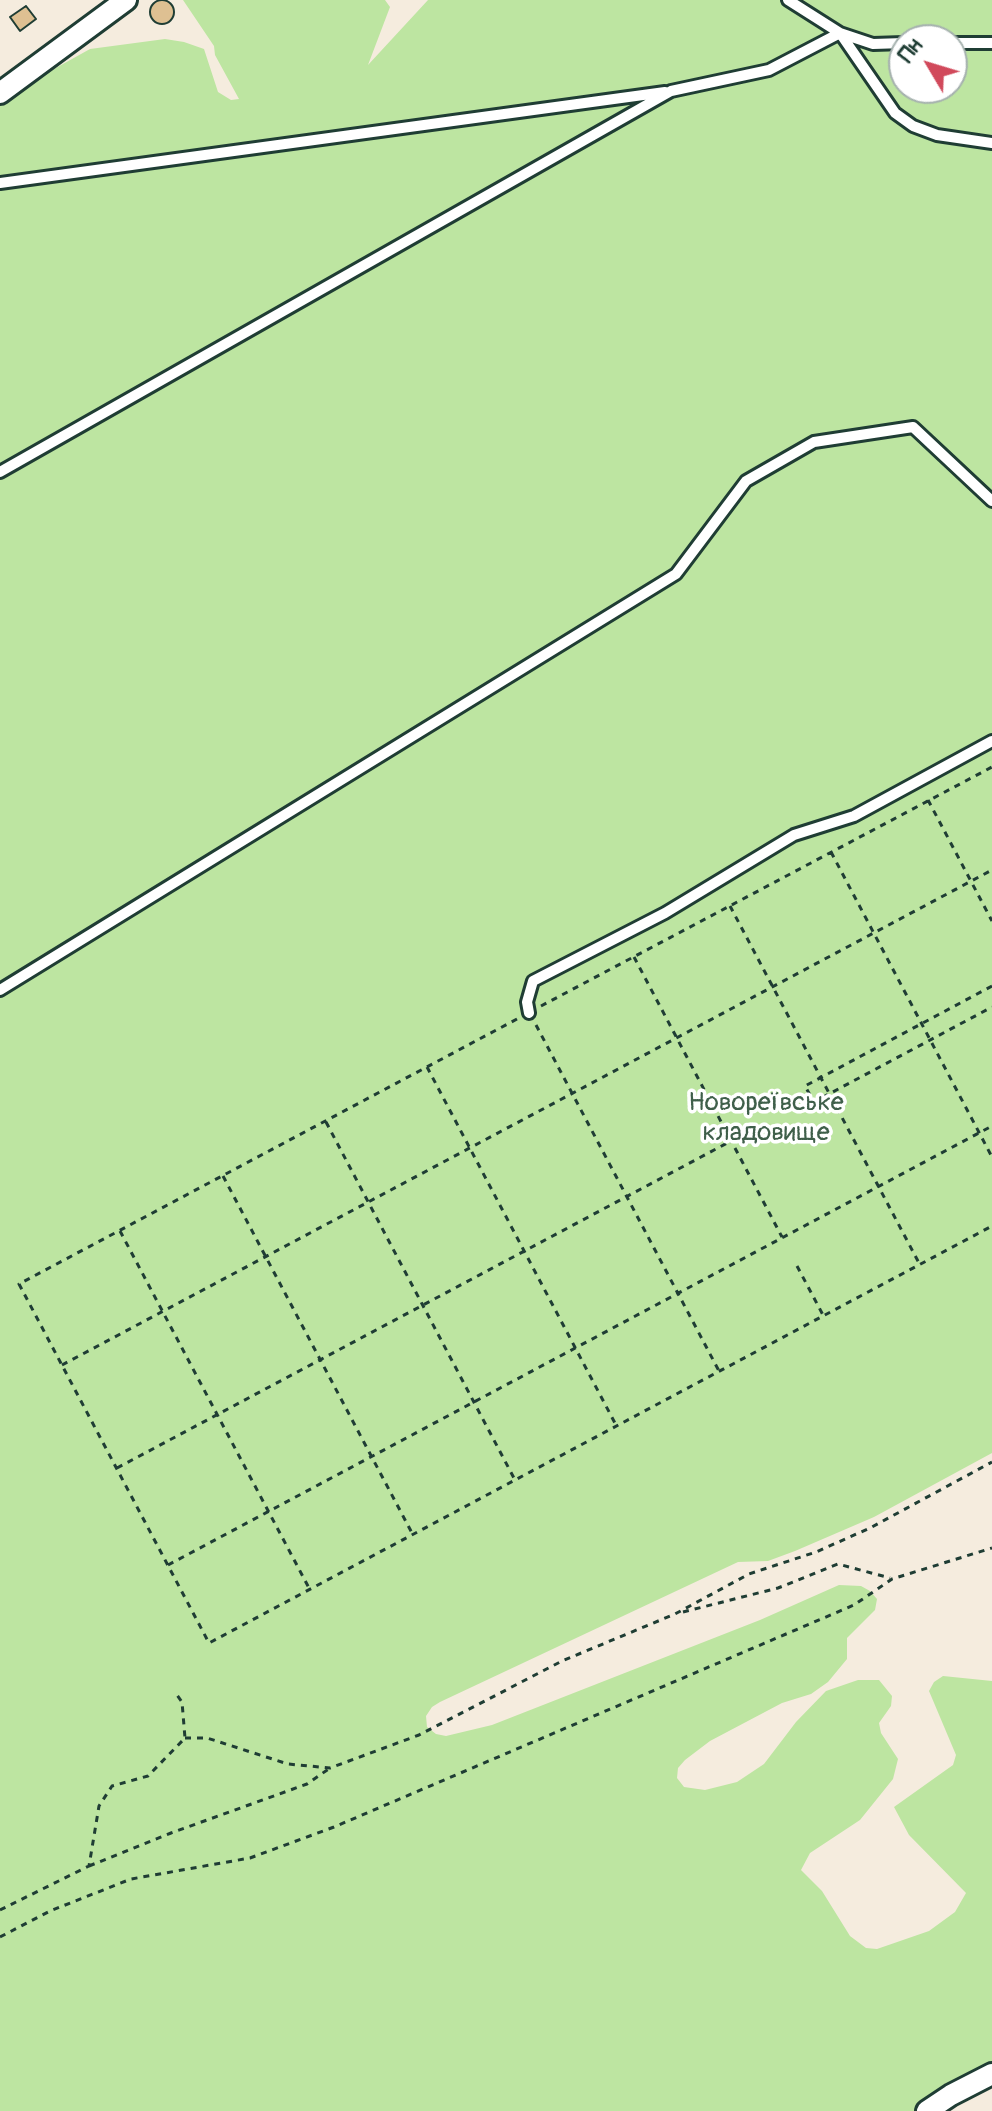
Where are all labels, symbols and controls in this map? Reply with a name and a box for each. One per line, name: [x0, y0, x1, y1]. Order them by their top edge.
north arrow: [888, 24, 968, 104]
text: Пн: [892, 32, 929, 69]
park label: Новореївське кладовище: [688, 1087, 844, 1148]

